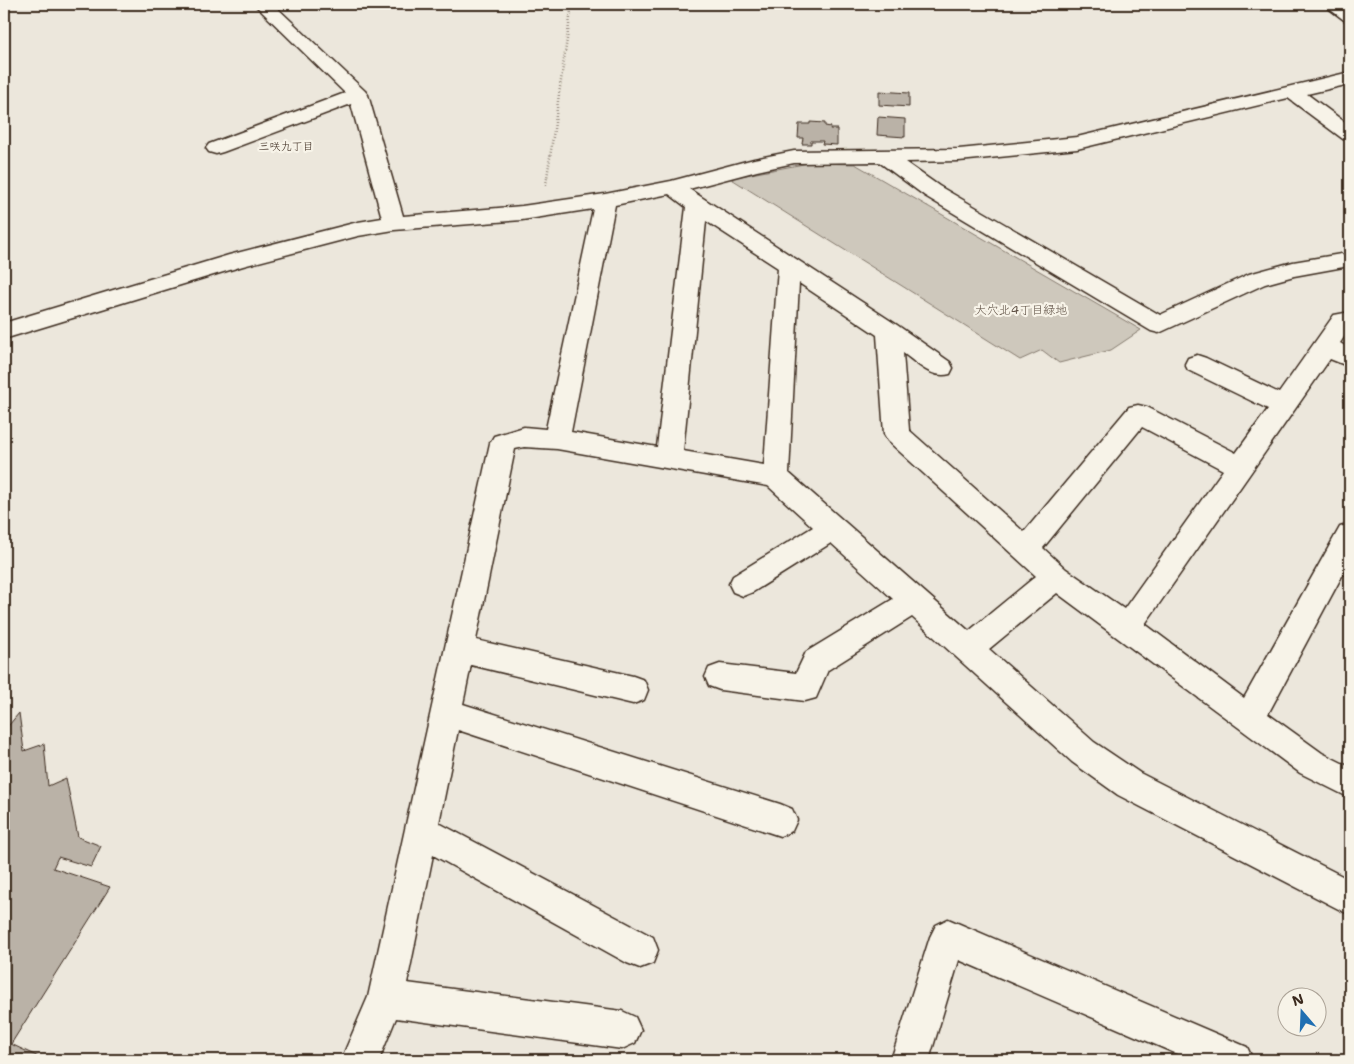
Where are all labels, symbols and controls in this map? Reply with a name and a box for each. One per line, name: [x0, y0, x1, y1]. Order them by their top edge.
district label: 三咲九丁目: [259, 139, 314, 154]
park label: 大穴北4丁目緑地: [975, 302, 1067, 318]
north arrow: [1276, 986, 1326, 1036]
text: N: [1290, 989, 1306, 1010]

